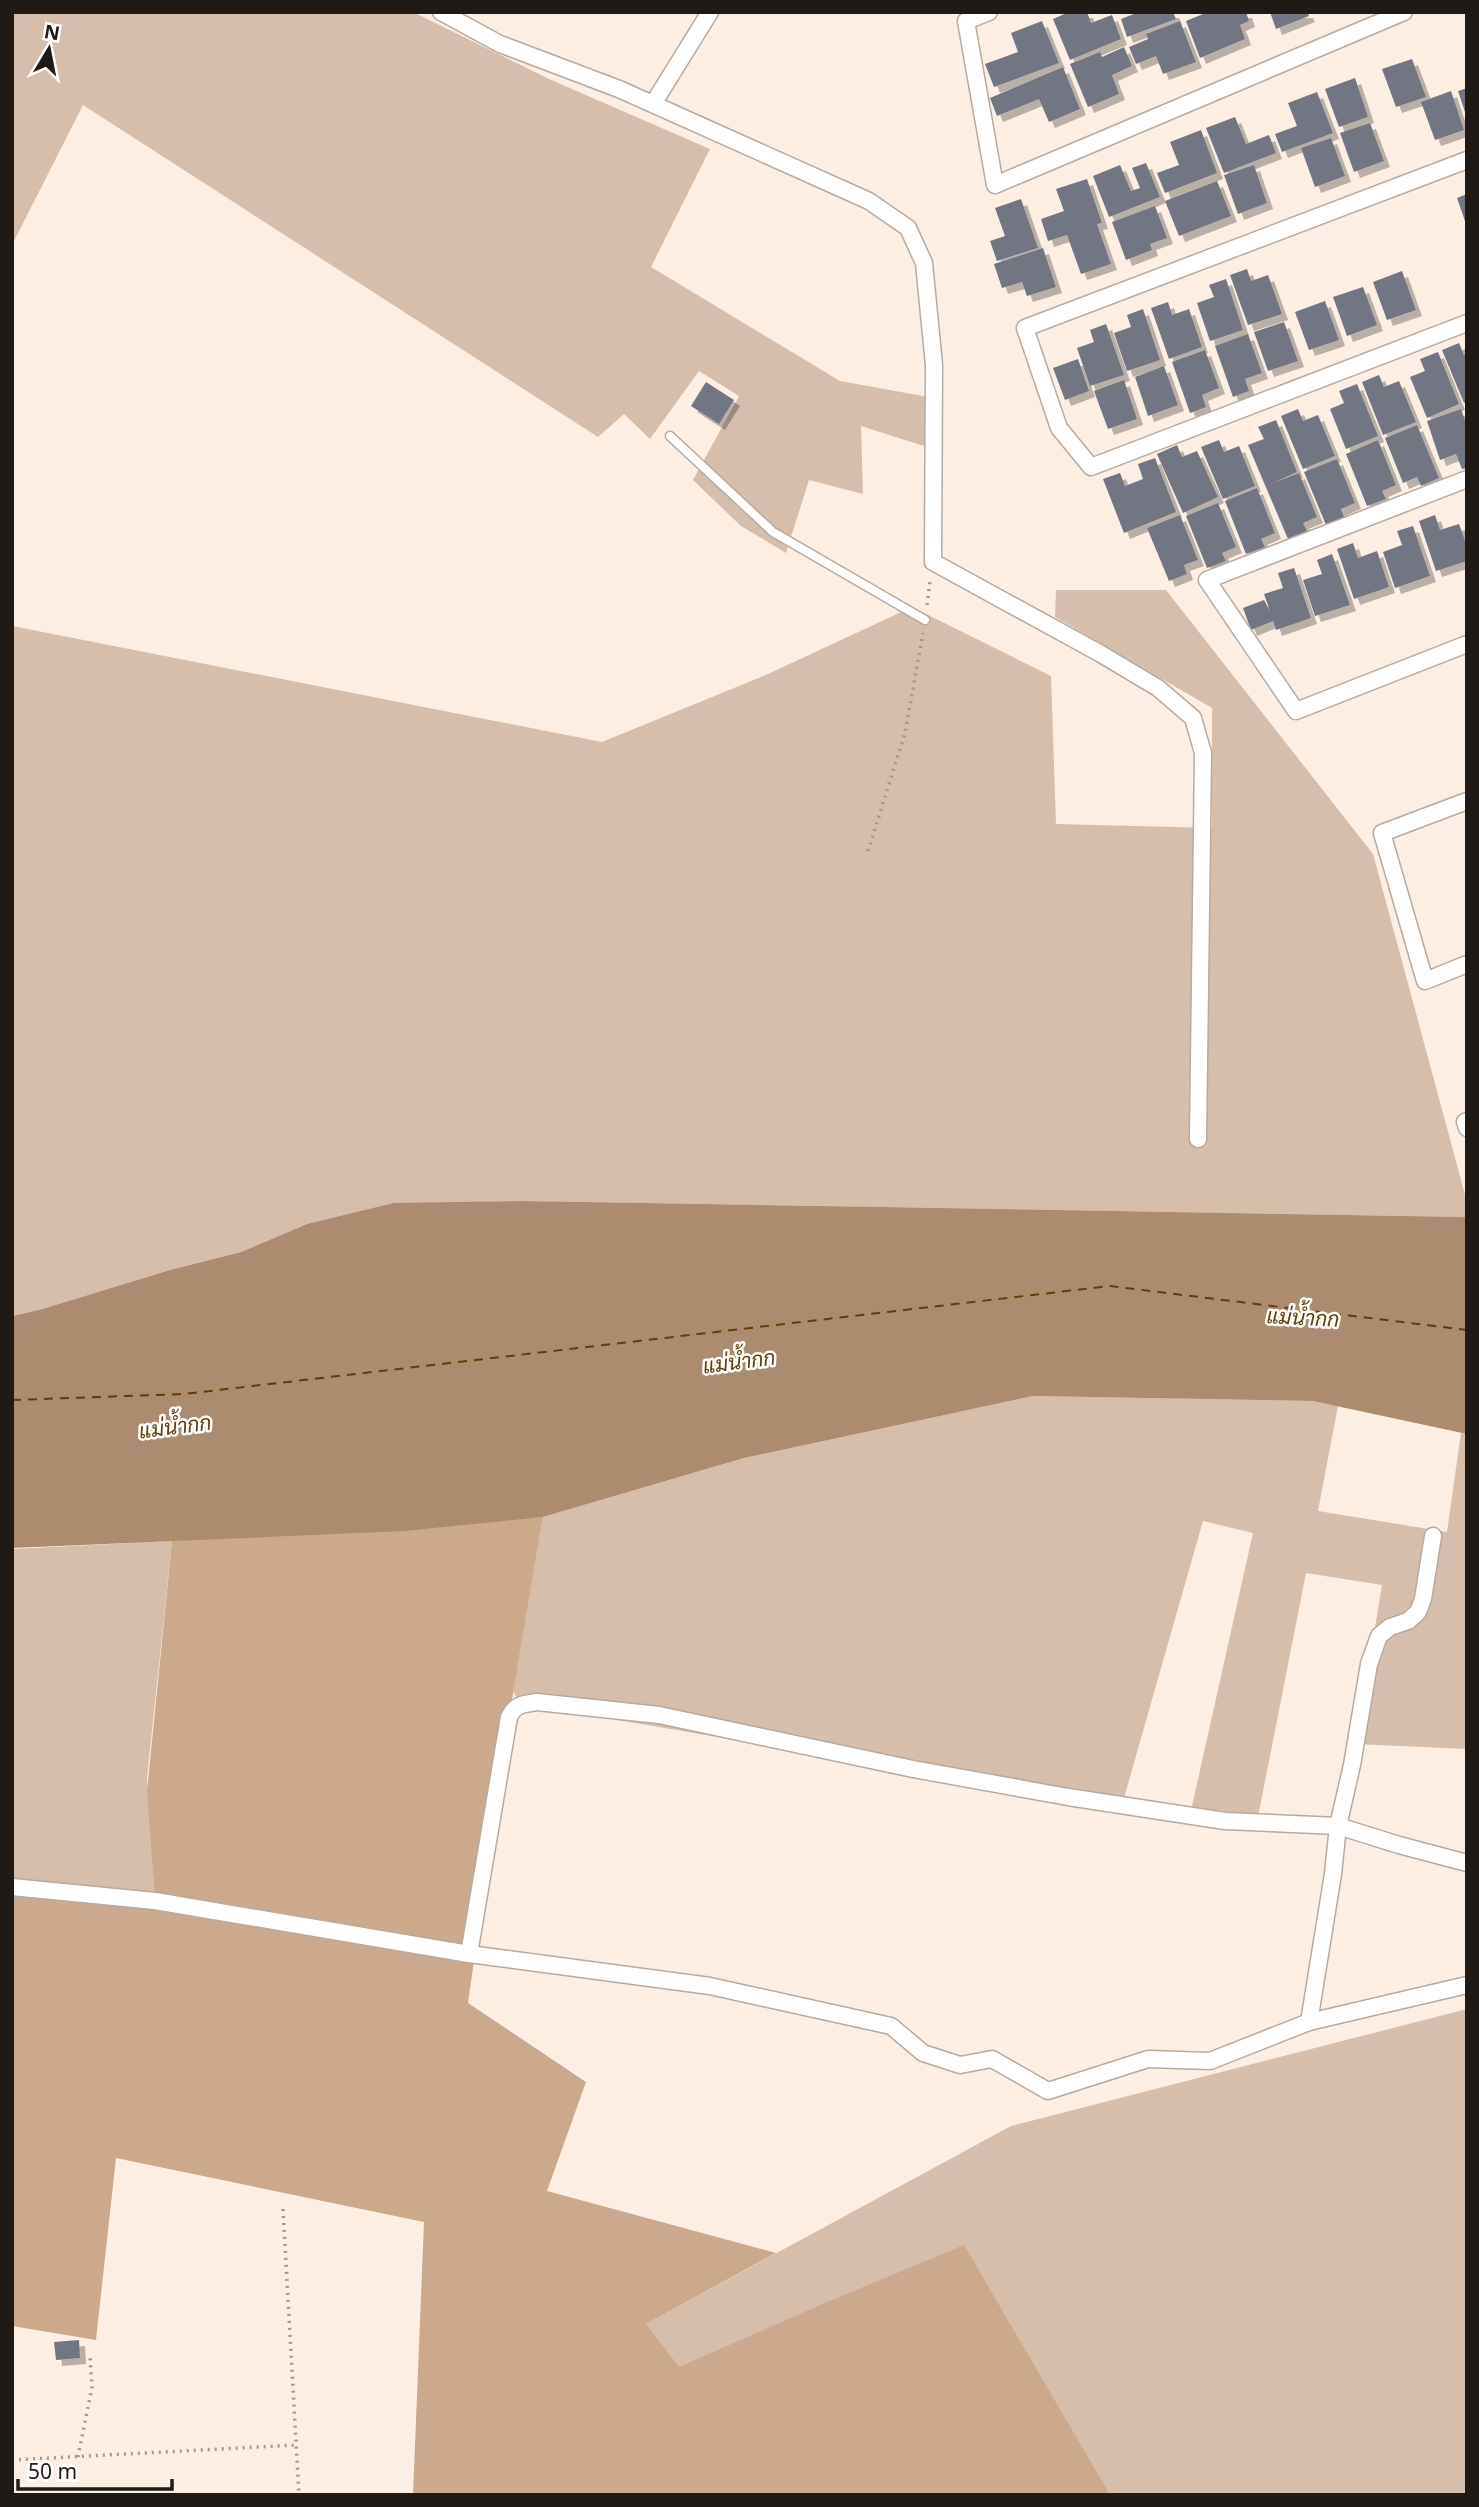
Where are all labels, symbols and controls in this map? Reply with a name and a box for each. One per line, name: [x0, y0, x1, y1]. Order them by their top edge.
north arrow: [14, 14, 84, 84]
text: N: [42, 18, 62, 46]
water label: แม่น้ำกก: [1266, 1298, 1340, 1333]
water label: แม่น้ำกก: [701, 1340, 777, 1379]
water label: แม่น้ำกก: [137, 1405, 213, 1444]
scale bar: [18, 2448, 172, 2492]
text: 50 m: [28, 2457, 77, 2485]

